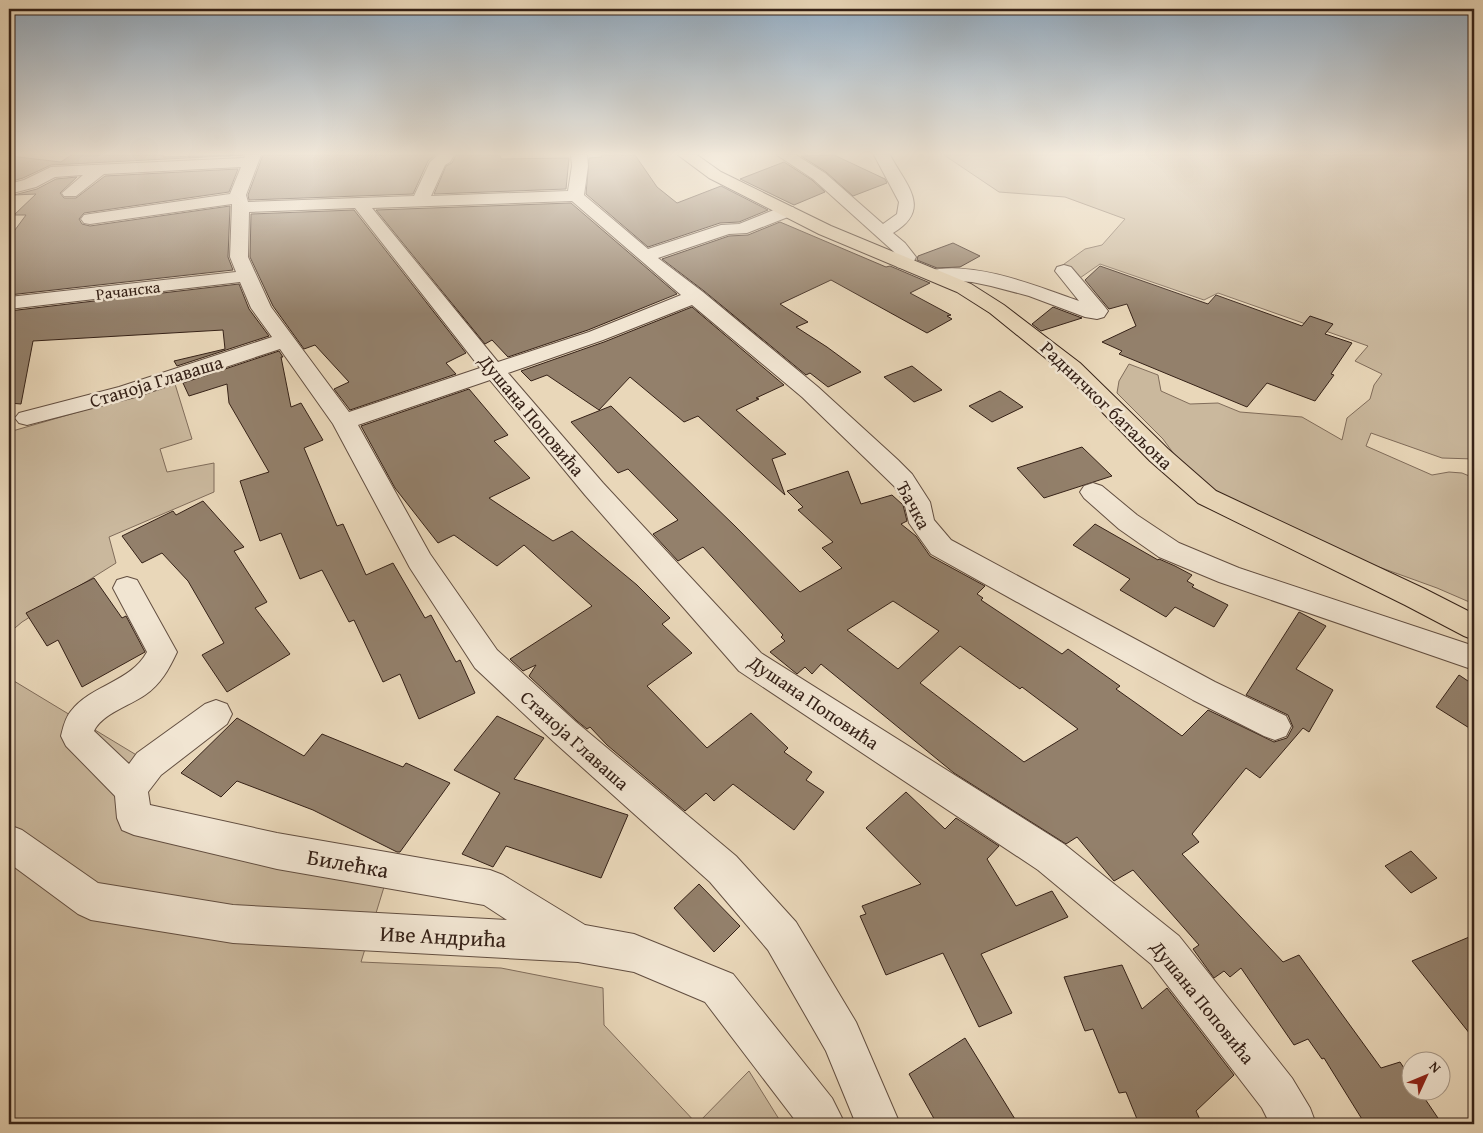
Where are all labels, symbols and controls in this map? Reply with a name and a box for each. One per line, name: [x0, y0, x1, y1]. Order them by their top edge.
street label: Рачанска: [94, 274, 162, 306]
street label: Радничког батаљона: [1034, 334, 1180, 476]
street label: Станоја Главаша: [86, 347, 226, 415]
street label: Душана Поповића: [472, 347, 592, 482]
street label: Ђачка: [890, 476, 938, 534]
street label: Душана Поповића: [742, 647, 885, 756]
street label: Станоја Главаша: [514, 683, 636, 797]
street label: Билећка: [305, 840, 392, 886]
street label: Иве Андрића: [379, 917, 508, 955]
street label: Душана Поповића: [1144, 933, 1262, 1070]
north arrow: [1400, 1050, 1450, 1100]
text: N: [1425, 1057, 1446, 1078]

